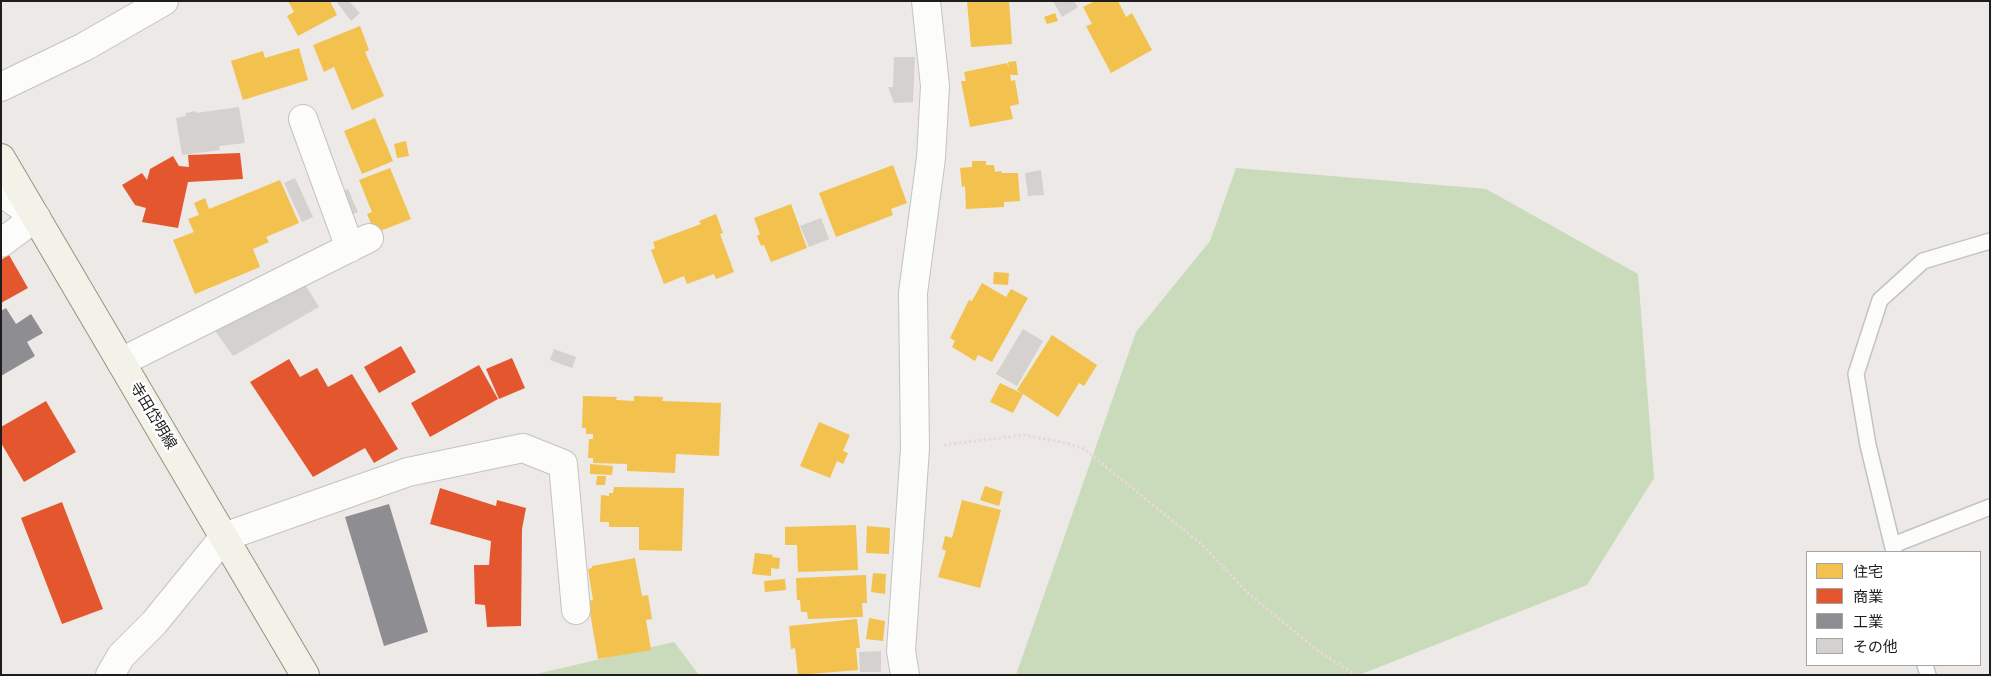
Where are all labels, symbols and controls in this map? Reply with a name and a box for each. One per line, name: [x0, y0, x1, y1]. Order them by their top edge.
street label: 寺田岱明線: [126, 379, 180, 453]
legend: [1806, 551, 1981, 666]
text: 住宅: [1853, 561, 1883, 581]
text: 商業: [1853, 586, 1883, 606]
text: 工業: [1853, 611, 1883, 631]
text: その他: [1853, 636, 1898, 656]

